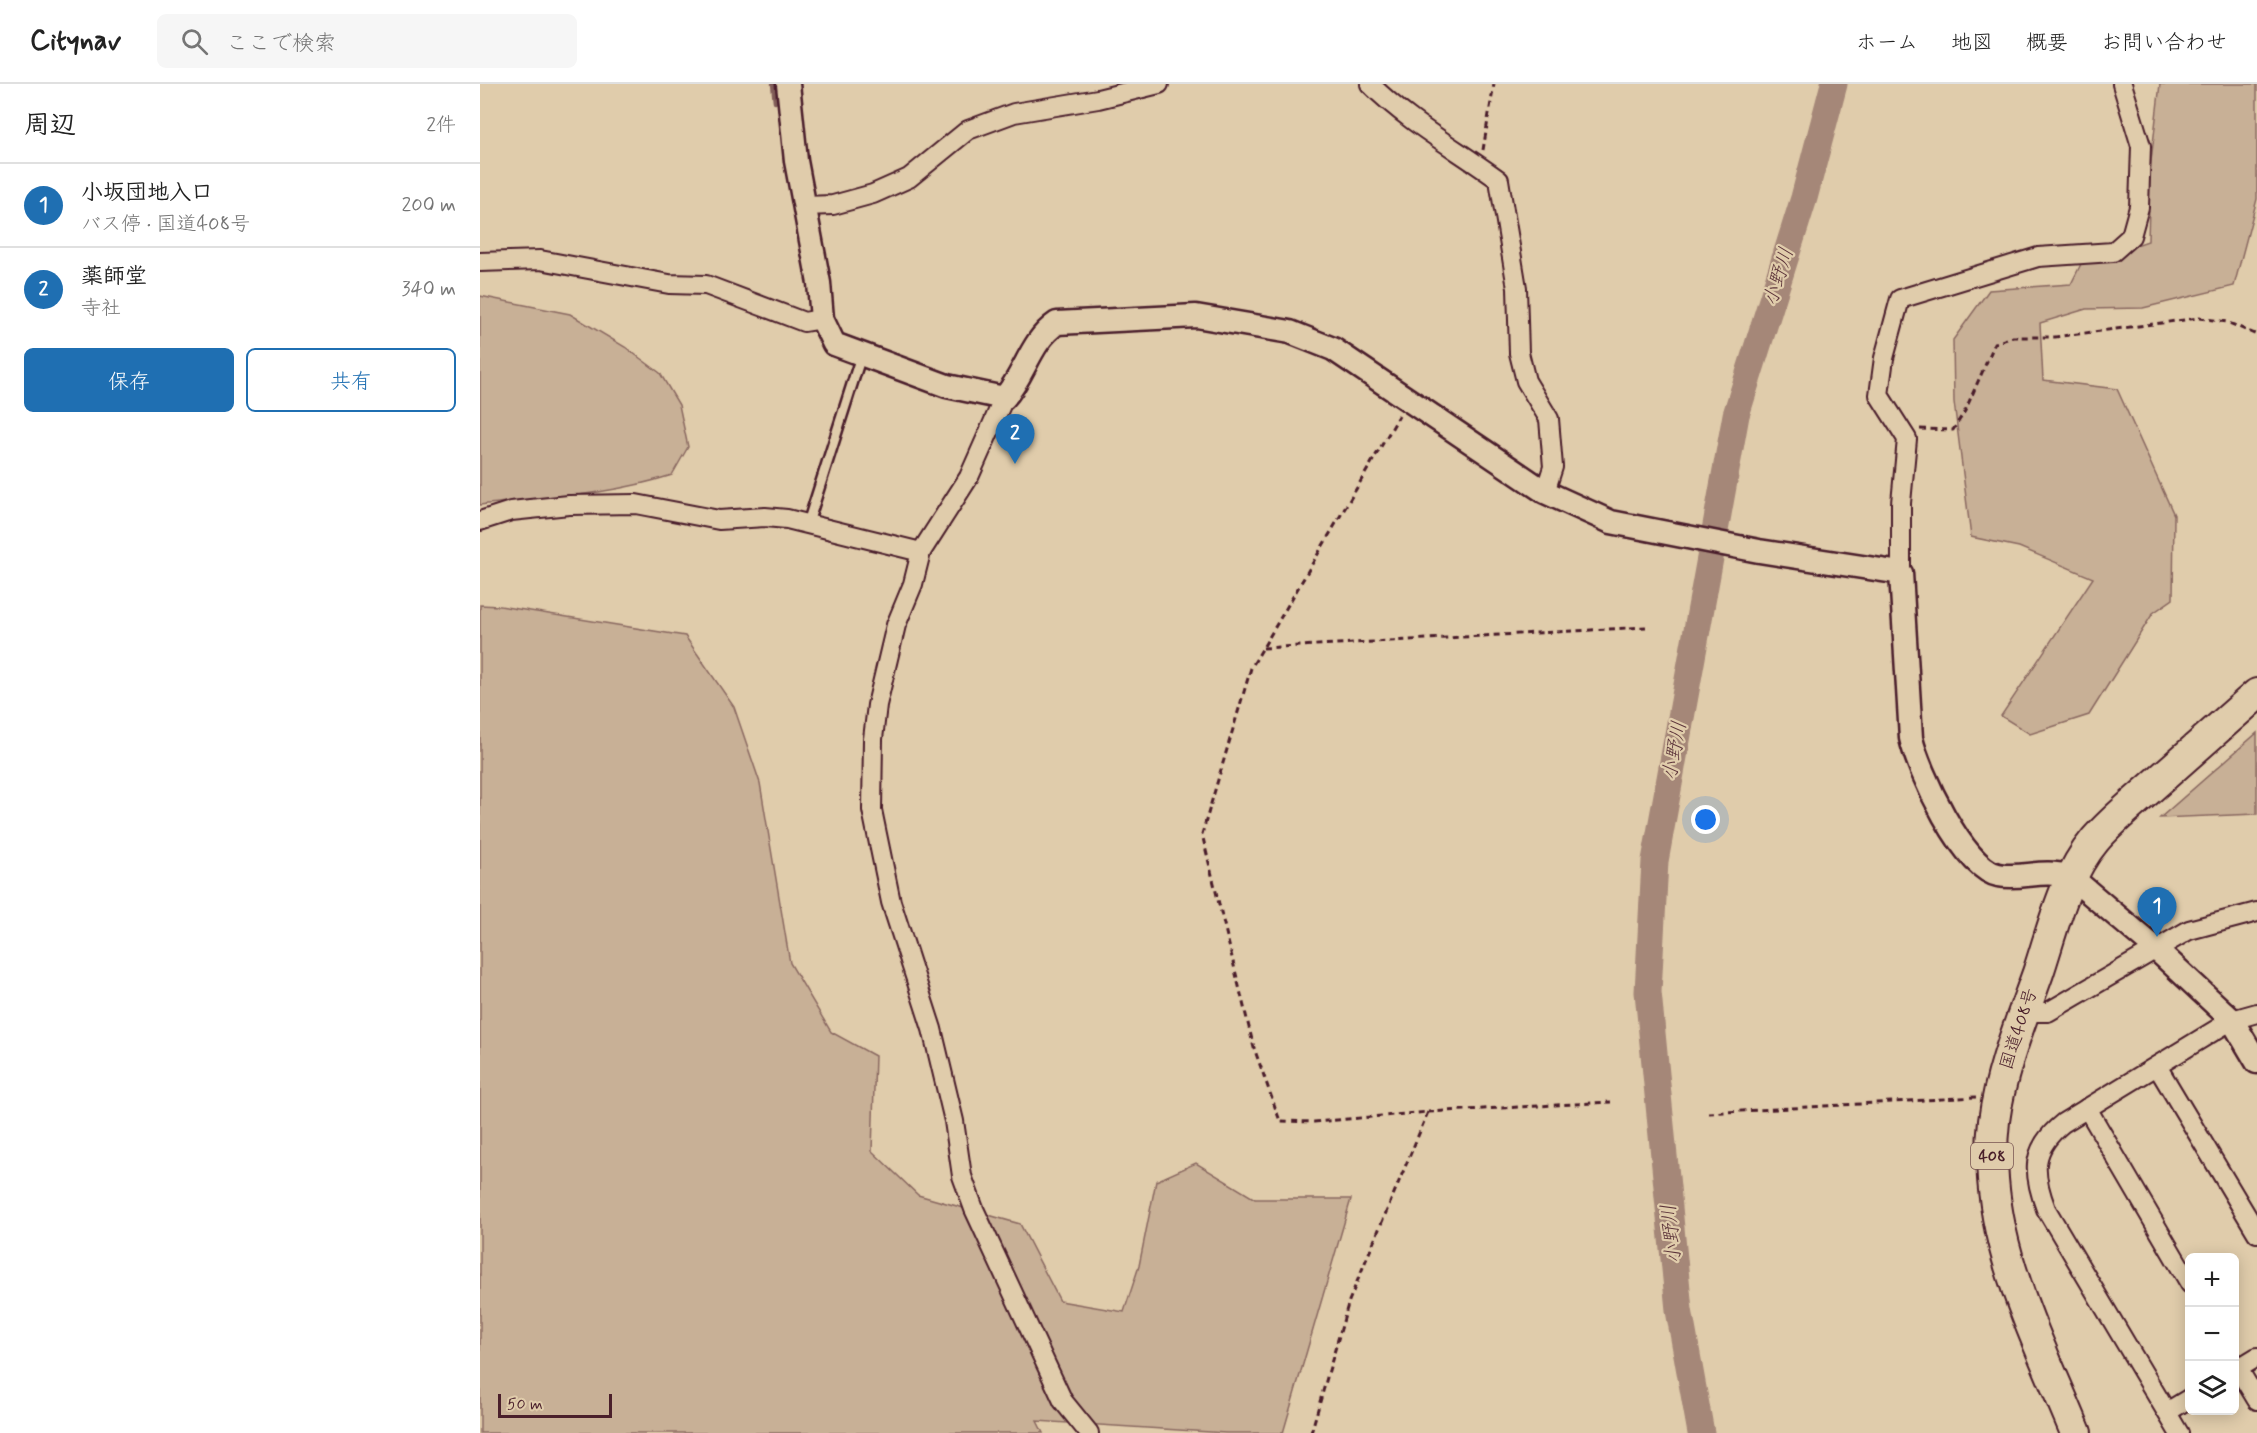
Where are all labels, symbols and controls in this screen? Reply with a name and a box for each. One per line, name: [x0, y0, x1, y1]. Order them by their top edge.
search box: [157, 14, 577, 68]
text: Citynav: [30, 23, 121, 60]
icon: search: [178, 25, 211, 58]
text: ホーム: [1856, 29, 1918, 57]
text: 地図: [1951, 29, 1993, 57]
text: 概要: [2026, 29, 2068, 57]
text: お問い合わせ: [2101, 29, 2227, 57]
text: ここで検索: [226, 30, 336, 58]
text: 周辺: [24, 109, 76, 143]
text: 2件: [426, 112, 456, 139]
text: 小坂団地入口: [81, 179, 213, 207]
text: 1: [39, 192, 48, 219]
text: 200 m: [401, 192, 456, 219]
text: バス停 · 国道408号: [81, 211, 250, 238]
water label: 小野川: [1757, 244, 1801, 310]
text: 薬師堂: [81, 263, 147, 291]
text: 2: [39, 276, 48, 303]
text: 340 m: [401, 276, 456, 303]
text: 寺社: [81, 295, 121, 322]
button: 保存: [24, 348, 234, 412]
button: 共有: [246, 348, 456, 412]
pin: 2: [996, 414, 1034, 464]
water label: 小野川: [1656, 719, 1694, 783]
your location: [1691, 805, 1720, 834]
pin: 1: [2138, 888, 2176, 937]
street label: 国道408号: [1995, 985, 2043, 1073]
road number: 408: [1971, 1143, 2013, 1169]
water label: 小野川: [1655, 1203, 1689, 1265]
map controls: [2185, 1253, 2239, 1415]
button: +: [2185, 1253, 2239, 1307]
button: −: [2185, 1307, 2239, 1361]
button: layers: [2185, 1361, 2239, 1415]
scale bar: [498, 1391, 612, 1418]
text: 50 m: [507, 1394, 543, 1415]

